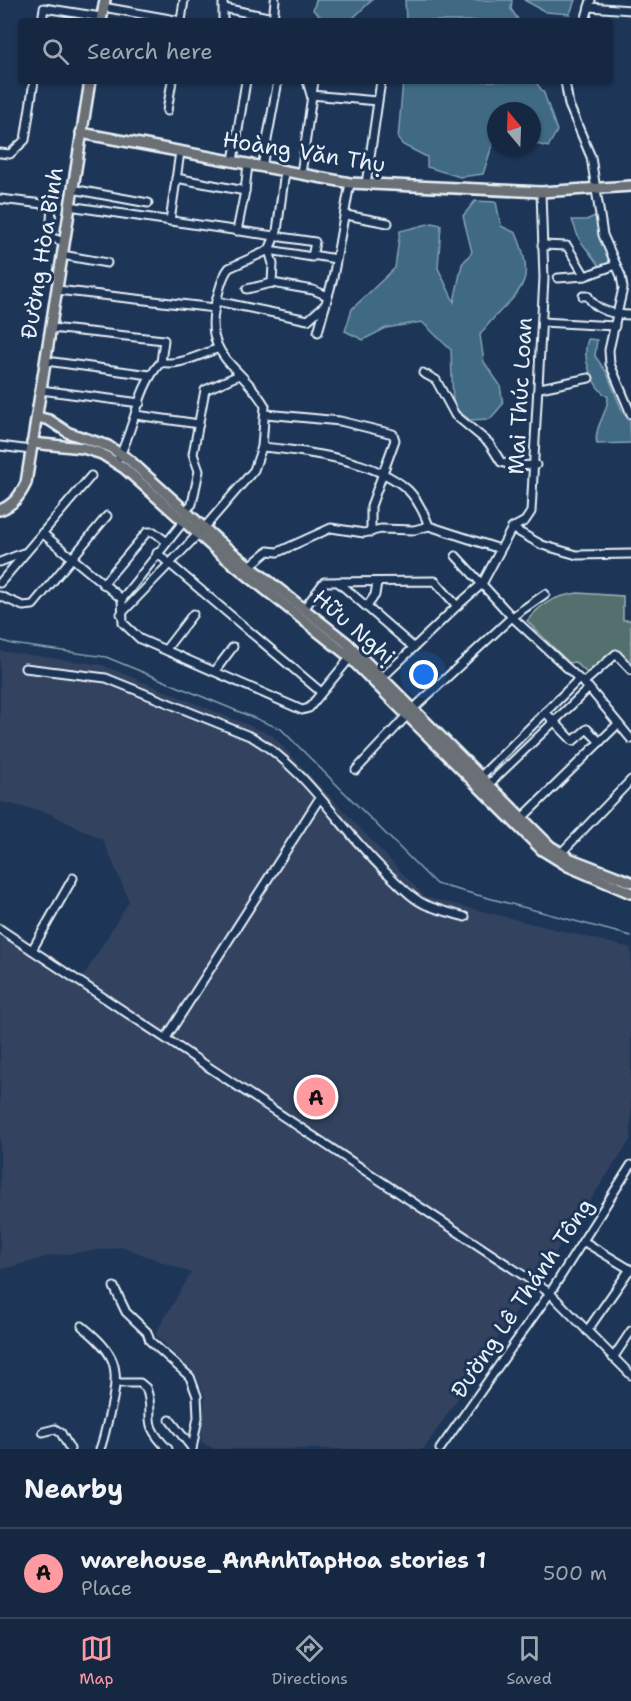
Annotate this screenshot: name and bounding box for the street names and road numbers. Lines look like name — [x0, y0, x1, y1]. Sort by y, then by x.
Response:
street label: Hoàng Văn Thụ — [221, 125, 387, 179]
street label: Đường Hòa Bình — [14, 165, 70, 341]
street label: Mai Thúc Loan — [501, 317, 539, 475]
street label: Hữu Nghị — [307, 583, 401, 671]
street label: Đường Lê Thánh Tông — [444, 1192, 600, 1404]

